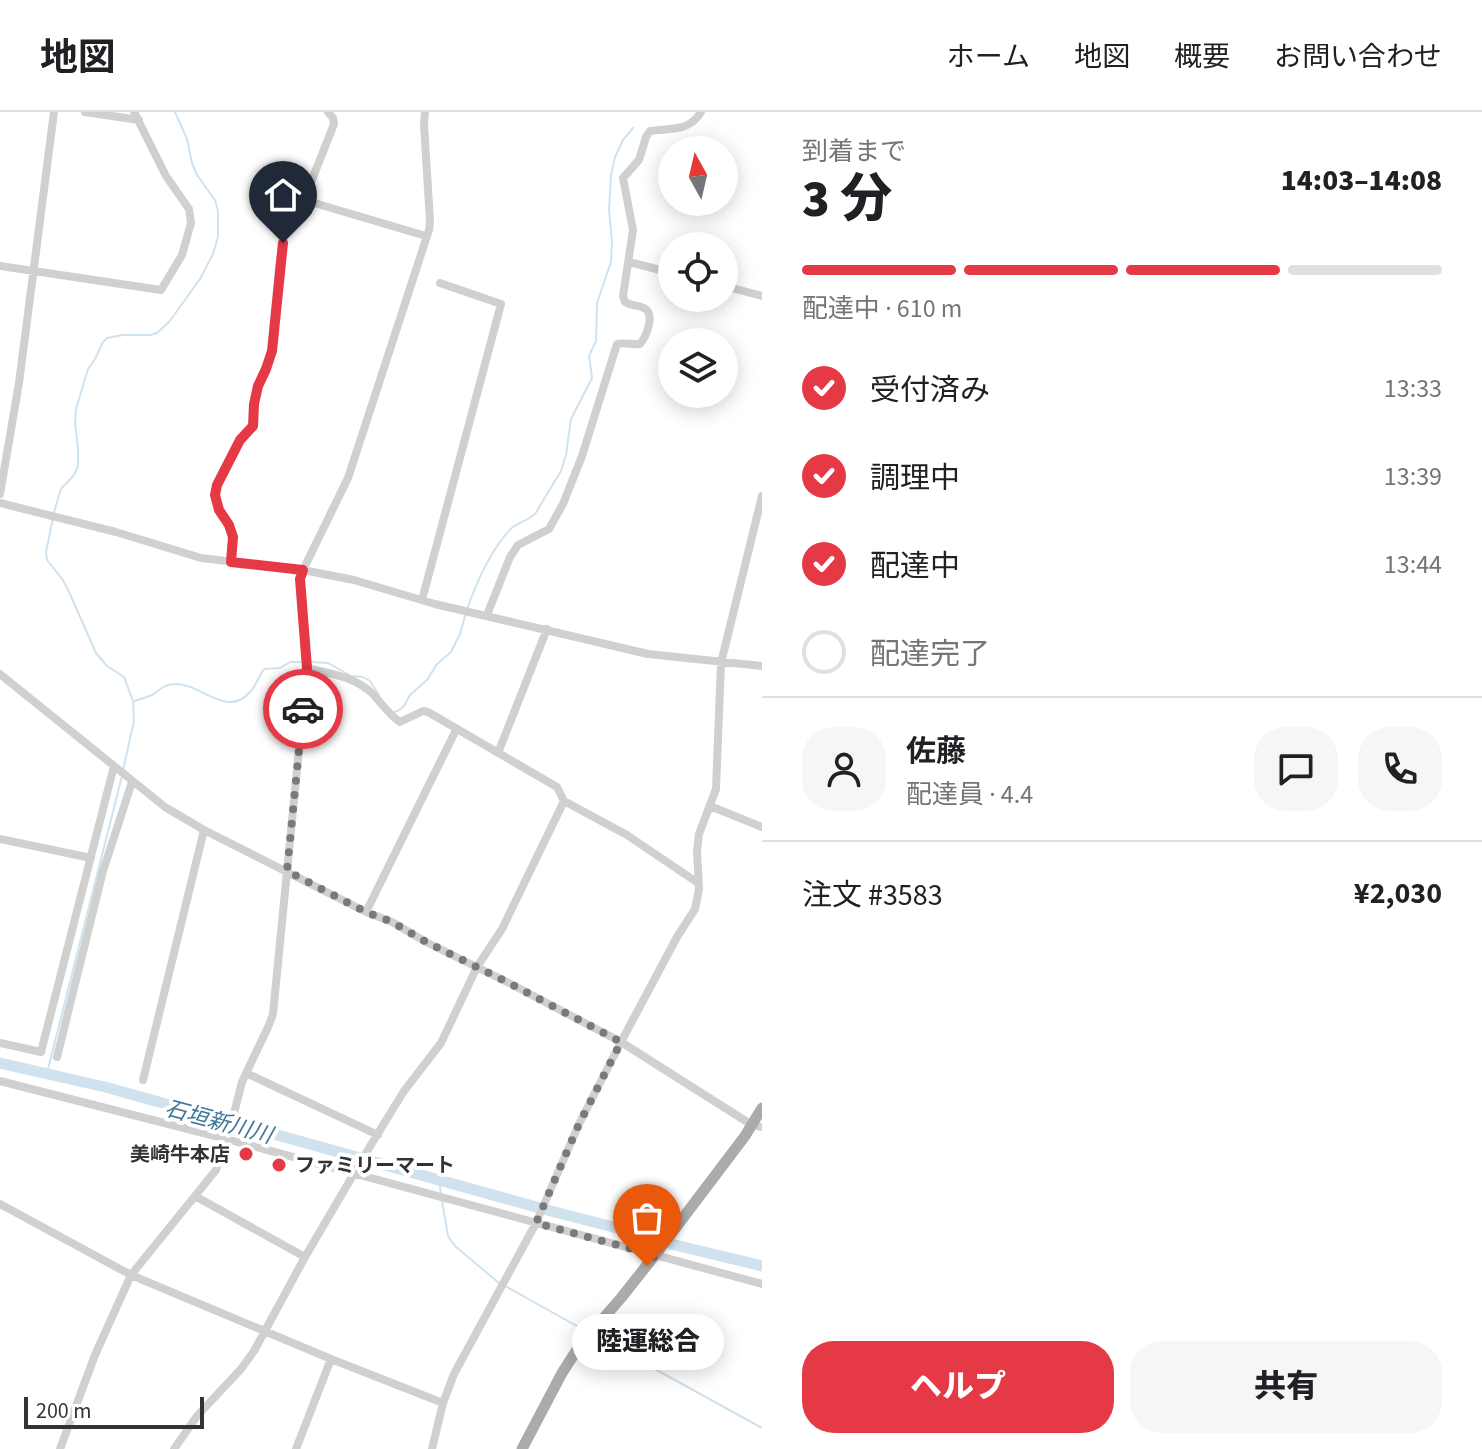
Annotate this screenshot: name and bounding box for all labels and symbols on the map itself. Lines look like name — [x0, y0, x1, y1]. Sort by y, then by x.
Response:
north arrow — [658, 136, 738, 216]
pin — [249, 161, 317, 243]
courier — [263, 669, 343, 749]
water label: 石垣新川川 — [161, 1092, 278, 1152]
place label: 美崎牛本店 — [130, 1141, 230, 1169]
marker: 美崎牛本店 — [237, 1145, 255, 1163]
place label: ファミリーマート — [295, 1152, 455, 1180]
marker: ファミリーマート — [270, 1156, 288, 1174]
pin — [613, 1184, 681, 1266]
callout: 陸運総合 — [571, 1314, 723, 1370]
scale bar — [24, 1393, 204, 1429]

